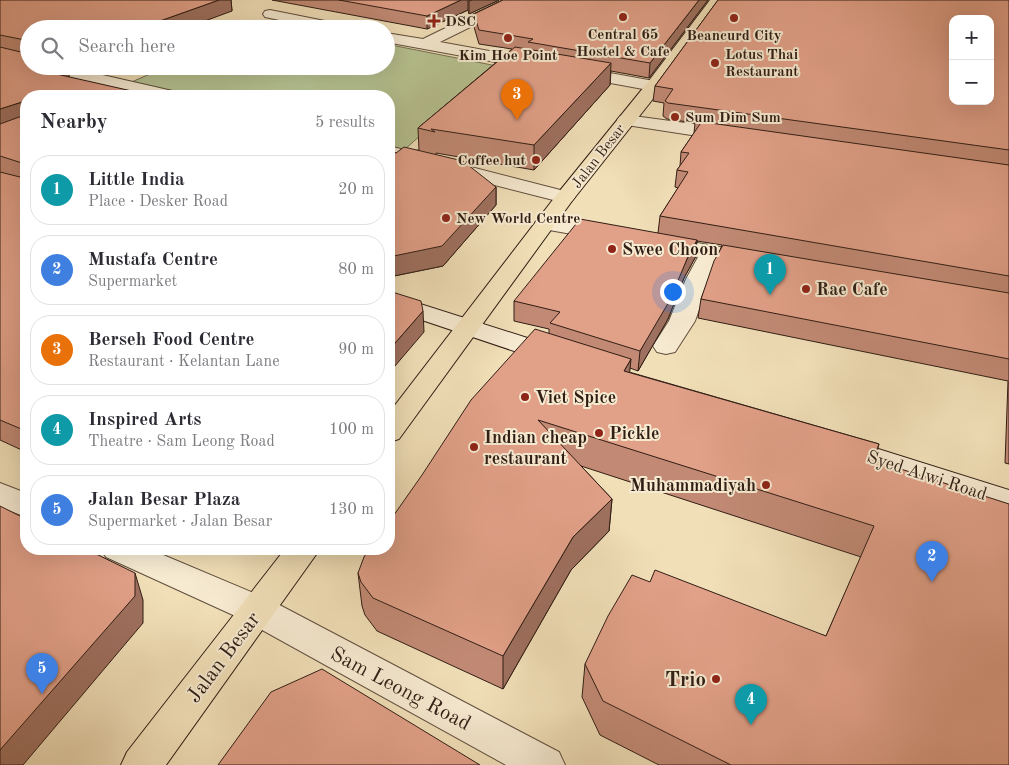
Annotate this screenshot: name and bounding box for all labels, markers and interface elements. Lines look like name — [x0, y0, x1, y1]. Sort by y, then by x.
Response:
marker: Central 65 Hostel & Cafe — [617, 11, 629, 23]
marker: Beancurd City — [728, 12, 740, 24]
marker: DSC — [427, 14, 441, 28]
place label: DSC — [445, 15, 476, 30]
map controls — [949, 15, 994, 105]
button: + — [949, 15, 994, 60]
search box — [20, 20, 395, 75]
place label: Central 65 Hostel & Cafe — [576, 28, 670, 60]
place label: Beancurd City — [686, 29, 782, 44]
marker: Kim Hoe Point — [502, 32, 514, 44]
icon: search — [38, 34, 66, 62]
text: Search here — [78, 38, 175, 57]
place label: Lotus Thai Restaurant — [725, 48, 799, 80]
place label: Kim Hoe Point — [459, 49, 558, 64]
marker: Lotus Thai Restaurant — [709, 57, 721, 69]
button: − — [949, 60, 994, 105]
pin: 3 — [501, 79, 533, 120]
marker: Sum Dim Sum — [669, 111, 681, 123]
place label: Sum Dim Sum — [685, 111, 781, 126]
text: Nearby — [40, 112, 108, 133]
text: 5 results — [315, 115, 375, 131]
street label: Jalan Besar — [570, 122, 629, 192]
place label: Coffee hut — [458, 154, 527, 169]
marker: Coffee hut — [530, 154, 542, 166]
text: Little India — [88, 171, 185, 190]
text: 1 — [52, 182, 62, 198]
text: 20 m — [338, 182, 374, 198]
text: Place · Desker Road — [88, 194, 228, 210]
marker: New World Centre — [440, 212, 452, 224]
place label: New World Centre — [456, 212, 580, 227]
place label: Swee Choon — [622, 241, 718, 259]
marker: Swee Choon — [606, 243, 618, 255]
text: Mustafa Centre — [88, 251, 218, 270]
pin: 1 — [754, 254, 786, 295]
text: 2 — [52, 262, 62, 278]
text: 80 m — [338, 262, 374, 278]
text: Supermarket — [88, 274, 177, 290]
your location — [660, 279, 686, 305]
place label: Rae Cafe — [816, 281, 888, 299]
marker: Rae Cafe — [800, 283, 812, 295]
text: Berseh Food Centre — [88, 331, 255, 350]
text: 3 — [52, 342, 62, 358]
text: 90 m — [338, 342, 374, 358]
text: Restaurant · Kelantan Lane — [88, 354, 280, 370]
place label: Viet Spice — [535, 389, 616, 407]
marker: Viet Spice — [519, 391, 531, 403]
text: Inspired Arts — [88, 411, 201, 430]
text: 4 — [52, 422, 62, 438]
text: 100 m — [329, 422, 374, 438]
place label: Pickle — [609, 425, 660, 443]
marker: Pickle — [593, 427, 605, 439]
place label: Indian cheap restaurant — [484, 429, 587, 468]
text: Theatre · Sam Leong Road — [88, 434, 275, 450]
marker: Indian cheap restaurant — [468, 441, 480, 453]
street label: Syed Alwi Road — [864, 448, 989, 504]
place label: Muhammadiyah — [630, 477, 756, 495]
marker: Muhammadiyah — [760, 479, 772, 491]
text: Jalan Besar Plaza — [88, 491, 240, 510]
text: 5 — [52, 502, 62, 518]
text: 130 m — [329, 502, 374, 518]
text: Supermarket · Jalan Besar — [88, 514, 272, 530]
pin: 2 — [916, 541, 948, 582]
street label: Jalan Besar — [184, 608, 265, 707]
street label: Sam Leong Road — [327, 644, 474, 735]
pin: 5 — [26, 653, 58, 694]
place label: Trio — [665, 670, 706, 691]
marker: Trio — [710, 673, 722, 685]
pin: 4 — [735, 684, 767, 725]

